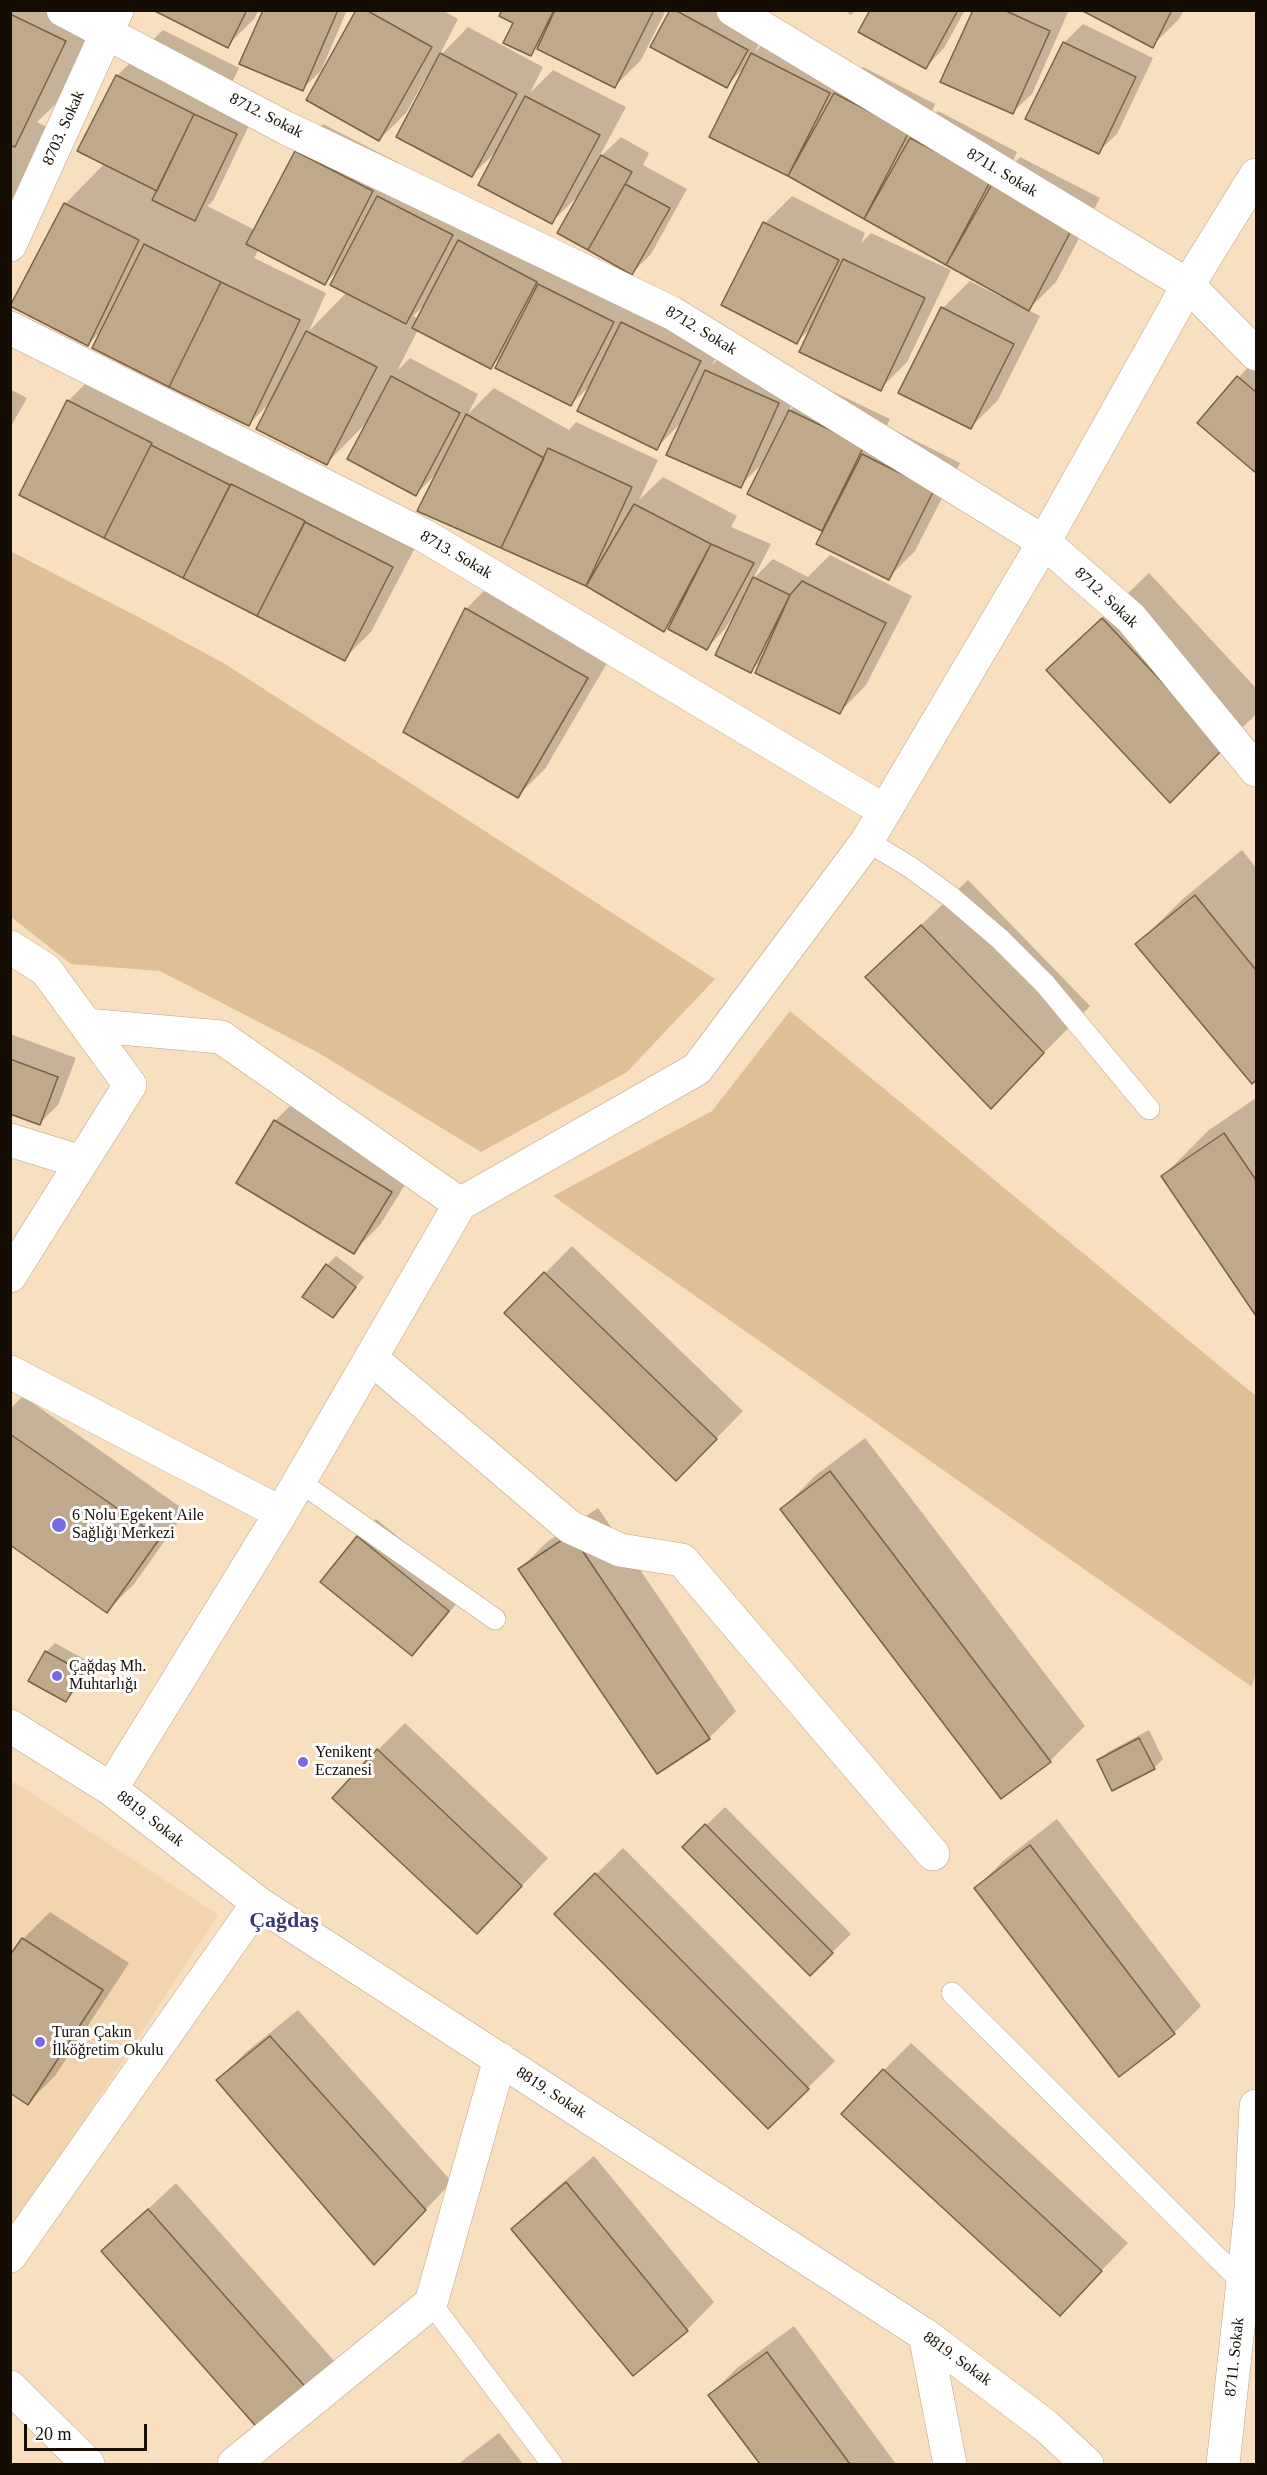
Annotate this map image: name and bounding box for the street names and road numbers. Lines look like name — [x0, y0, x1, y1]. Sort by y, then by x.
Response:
street label: 8703. Sokak — [39, 88, 89, 168]
street label: 8712. Sokak — [226, 89, 306, 143]
street label: 8711. Sokak — [963, 144, 1041, 202]
street label: 8712. Sokak — [662, 302, 740, 360]
street label: 8713. Sokak — [417, 527, 495, 583]
street label: 8712. Sokak — [1070, 564, 1142, 632]
street label: 8819. Sokak — [113, 1787, 187, 1851]
street label: 8819. Sokak — [512, 2063, 590, 2123]
street label: 8711. Sokak — [1221, 2317, 1249, 2397]
street label: 8819. Sokak — [919, 2328, 995, 2390]

